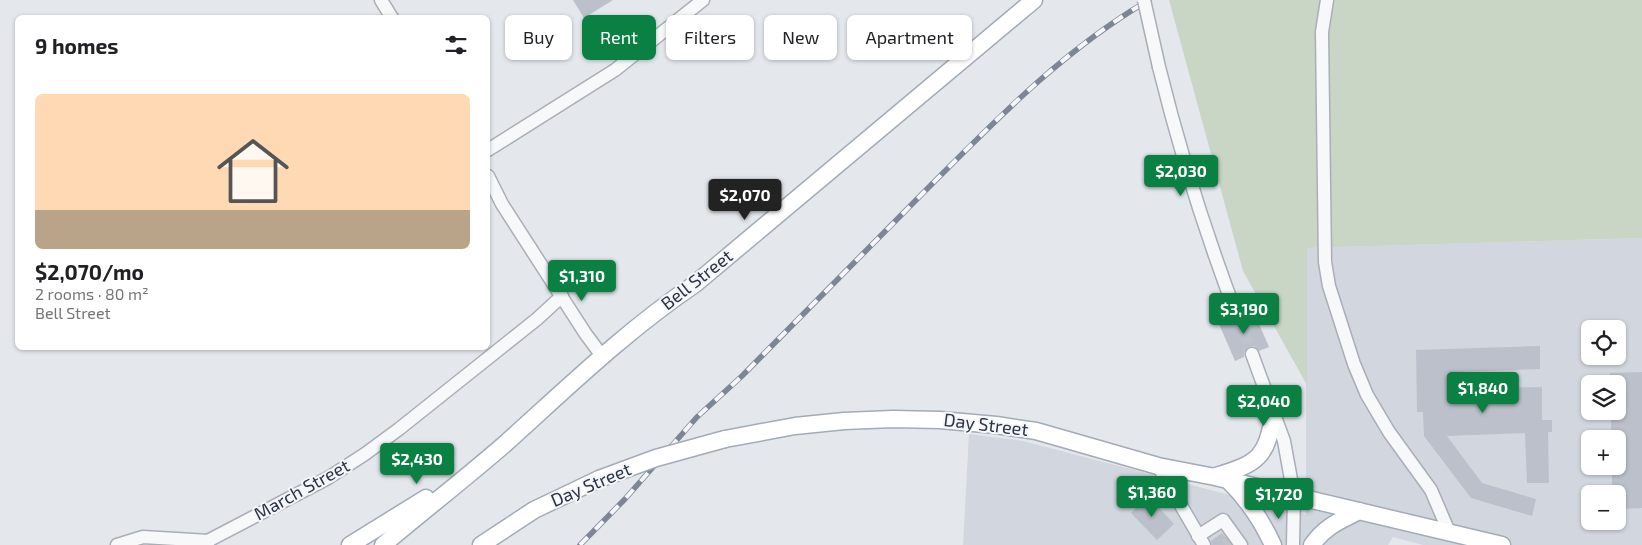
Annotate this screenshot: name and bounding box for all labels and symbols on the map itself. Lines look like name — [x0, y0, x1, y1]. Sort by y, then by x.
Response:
pin: $2,030 — [1140, 154, 1222, 197]
pin: $2,070 — [704, 178, 786, 221]
street label: Bell Street — [656, 244, 737, 314]
pin: $1,310 — [541, 260, 623, 302]
pin: $3,190 — [1203, 292, 1285, 335]
pin: $1,840 — [1442, 372, 1524, 414]
pin: $2,040 — [1223, 384, 1305, 427]
street label: Day Street — [943, 408, 1030, 440]
pin: $2,430 — [376, 442, 458, 485]
street label: March Street — [250, 454, 353, 524]
street label: Day Street — [547, 457, 634, 511]
pin: $1,360 — [1111, 476, 1193, 518]
pin: $1,720 — [1238, 478, 1320, 520]

